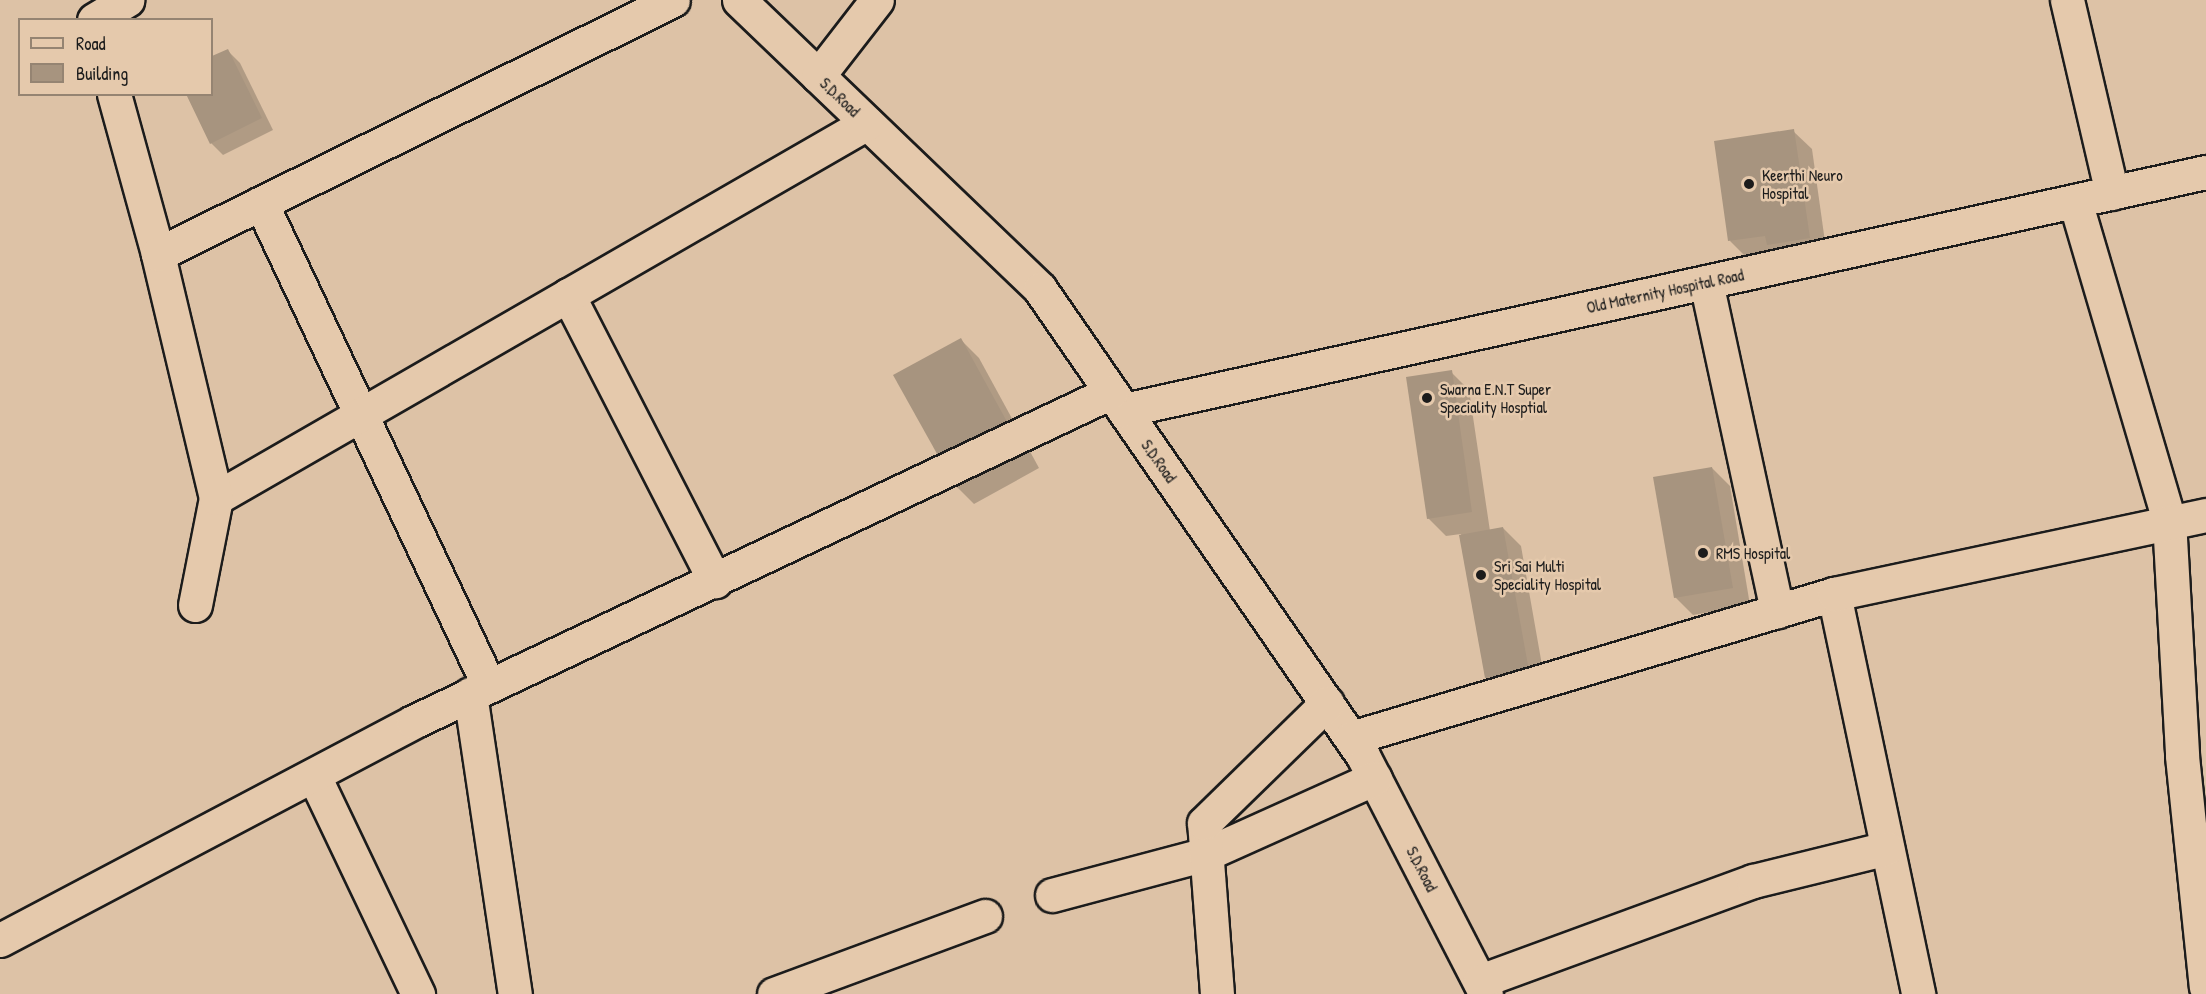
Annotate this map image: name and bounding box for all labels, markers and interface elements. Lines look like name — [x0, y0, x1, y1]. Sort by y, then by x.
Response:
legend — [18, 18, 213, 96]
text: Road — [76, 31, 106, 56]
text: Building — [76, 61, 128, 86]
street label: S.D.Road — [816, 73, 864, 121]
place label: Keerthi Neuro Hospital — [1762, 165, 1843, 203]
marker: Keerthi Neuro Hospital — [1740, 175, 1758, 193]
street label: Old Maternity Hospital Road — [1585, 265, 1745, 317]
place label: Swarna E.N.T Super Speciality Hosptial — [1440, 379, 1551, 417]
marker: Swarna E.N.T Super Speciality Hosptial — [1418, 389, 1436, 407]
street label: S.D.Road — [1137, 436, 1181, 486]
place label: RMS Hospital — [1716, 543, 1790, 563]
marker: RMS Hospital — [1694, 544, 1712, 562]
place label: Sri Sai Multi Speciality Hospital — [1494, 556, 1601, 594]
marker: Sri Sai Multi Speciality Hospital — [1472, 566, 1490, 584]
street label: S.D.Road — [1403, 843, 1441, 895]

